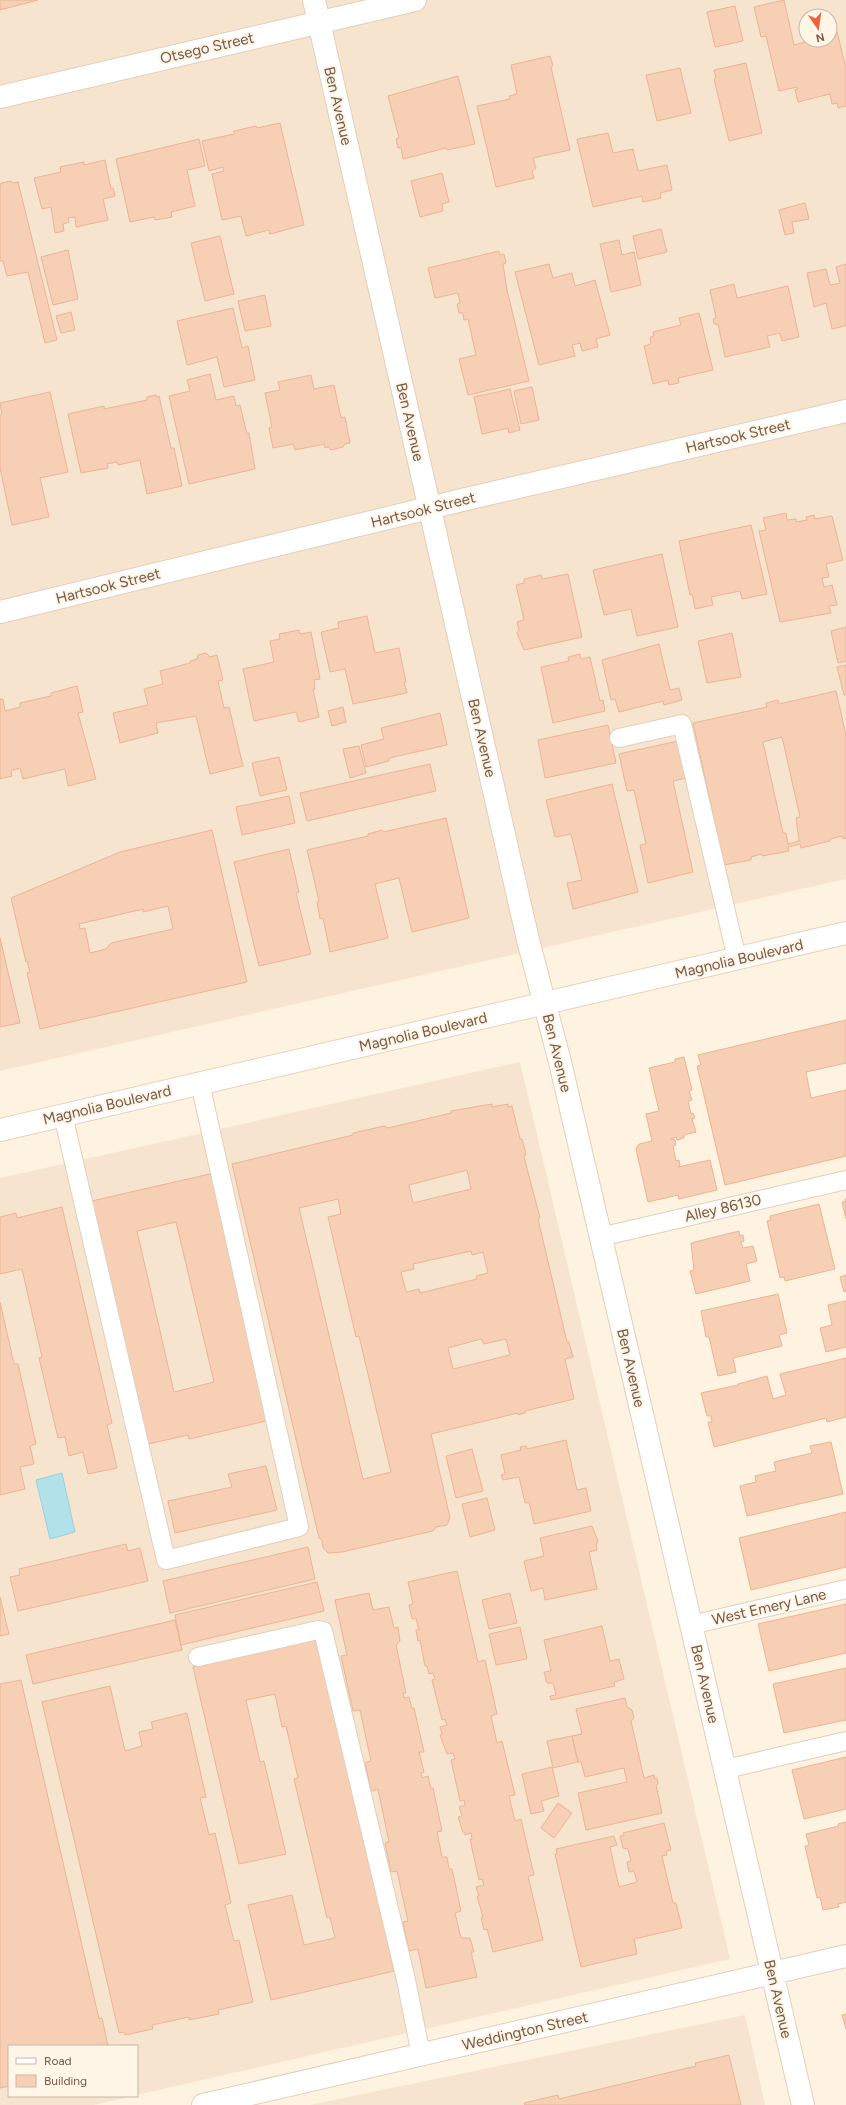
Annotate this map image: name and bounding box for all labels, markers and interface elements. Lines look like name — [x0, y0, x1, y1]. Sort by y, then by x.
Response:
north arrow — [798, 8, 838, 48]
street label: Otsego Street — [158, 28, 256, 68]
text: N — [815, 30, 826, 45]
street label: Ben Avenue — [320, 65, 356, 147]
street label: Ben Avenue — [392, 381, 428, 463]
street label: Hartsook Street — [684, 415, 792, 457]
street label: Hartsook Street — [369, 488, 477, 532]
street label: Hartsook Street — [54, 564, 162, 608]
street label: Ben Avenue — [464, 697, 500, 779]
street label: Magnolia Boulevard — [673, 935, 805, 983]
street label: Magnolia Boulevard — [357, 1008, 489, 1056]
street label: Ben Avenue — [539, 1012, 575, 1094]
street label: Magnolia Boulevard — [41, 1081, 173, 1129]
street label: Alley 86130 — [683, 1190, 763, 1226]
street label: Ben Avenue — [613, 1327, 649, 1409]
street label: West Emery Lane — [710, 1585, 828, 1629]
street label: Ben Avenue — [687, 1643, 723, 1725]
street label: Ben Avenue — [760, 1958, 796, 2040]
street label: Weddington Street — [460, 2008, 590, 2054]
legend — [8, 2045, 138, 2097]
text: Road — [44, 2054, 72, 2068]
text: Building — [44, 2074, 87, 2088]

